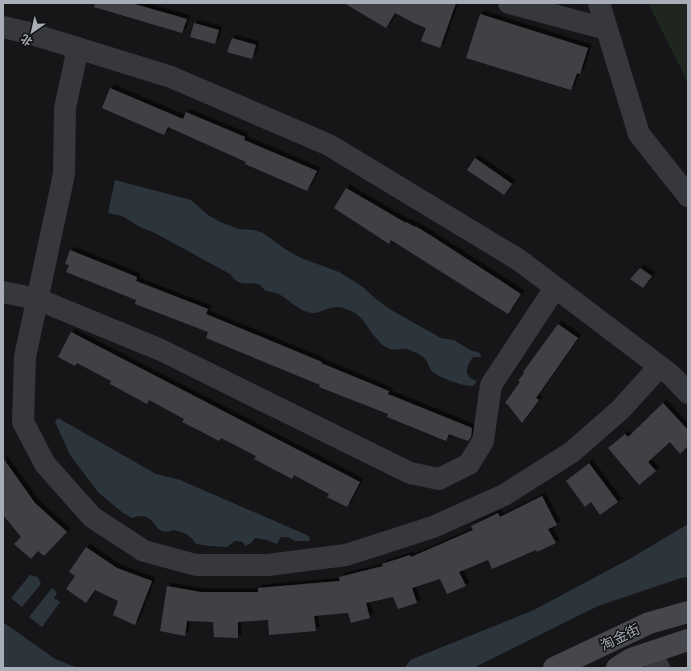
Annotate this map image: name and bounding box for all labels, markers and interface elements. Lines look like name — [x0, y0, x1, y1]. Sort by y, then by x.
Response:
north arrow — [12, 12, 52, 52]
text: 北 — [18, 31, 35, 49]
street label: 淘金街 — [597, 620, 643, 654]

